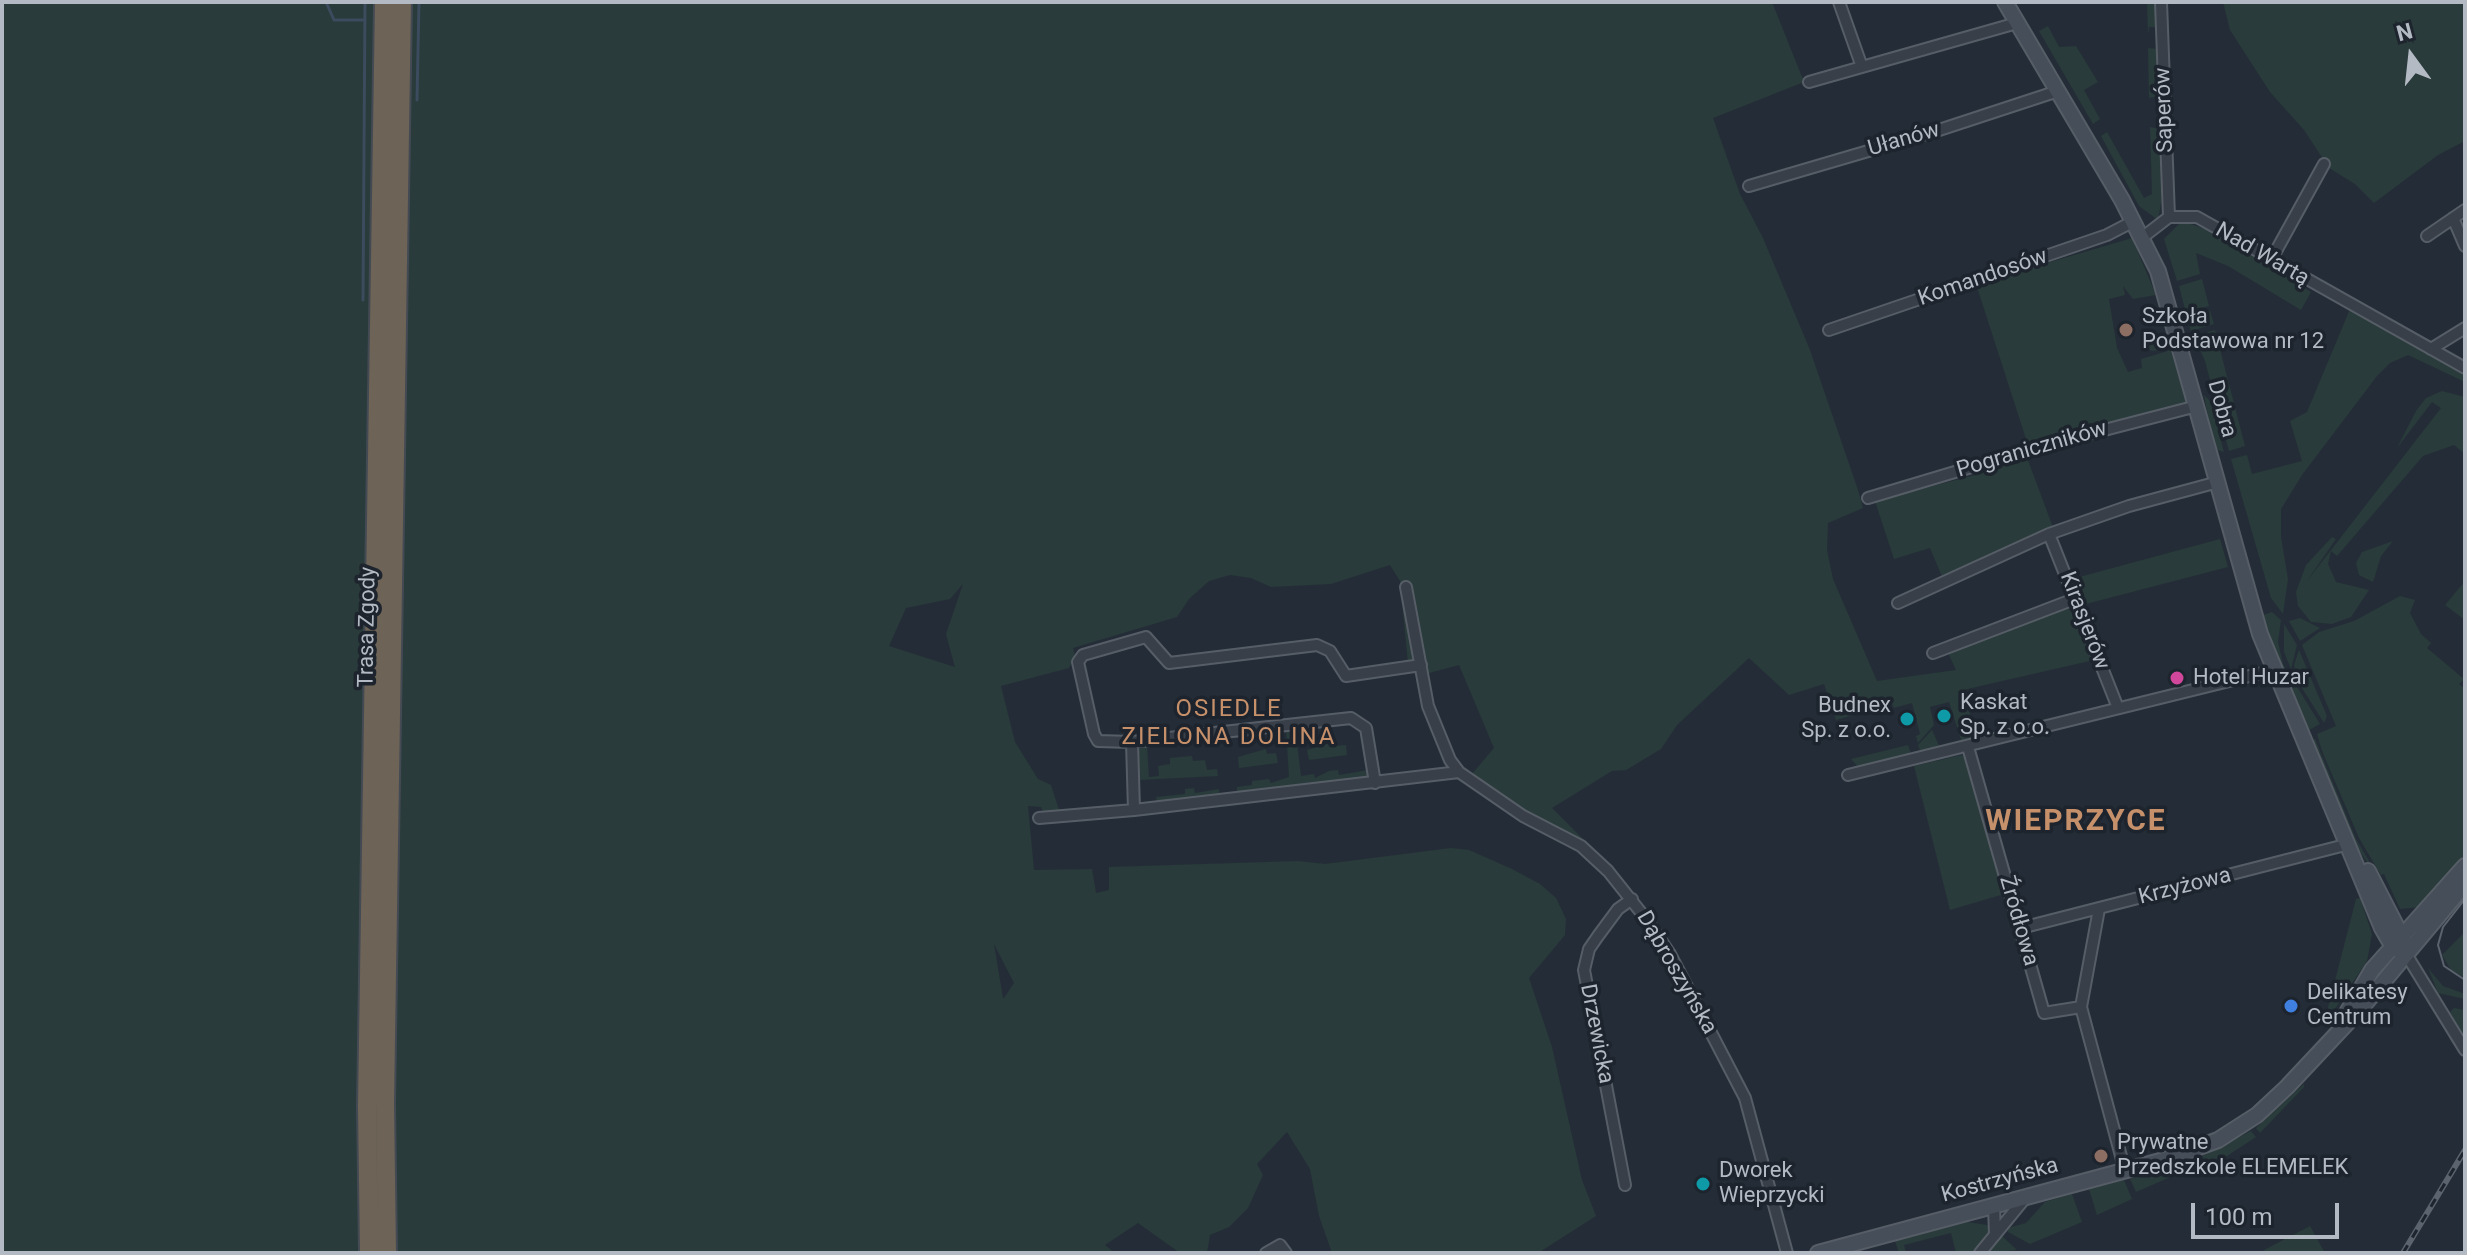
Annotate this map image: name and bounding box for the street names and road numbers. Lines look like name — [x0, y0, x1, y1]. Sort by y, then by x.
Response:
street label: Saperów — [2150, 67, 2180, 153]
street label: Ułanów — [1865, 117, 1943, 163]
street label: Nad Wartą — [2210, 218, 2314, 292]
street label: Komandosów — [1915, 244, 2051, 312]
street label: Dobra — [2201, 377, 2241, 441]
street label: Pograniczników — [1954, 416, 2110, 484]
street label: Trasa Zgody — [354, 566, 382, 688]
street label: Kirasjerów — [2053, 568, 2115, 674]
street label: Krzyżowa — [2136, 863, 2234, 911]
street label: Źródłowa — [1993, 873, 2043, 969]
street label: Dąbroszyńska — [1630, 907, 1722, 1039]
street label: Drzewicka — [1573, 982, 1619, 1086]
street label: Kostrzyńska — [1939, 1153, 2061, 1209]

